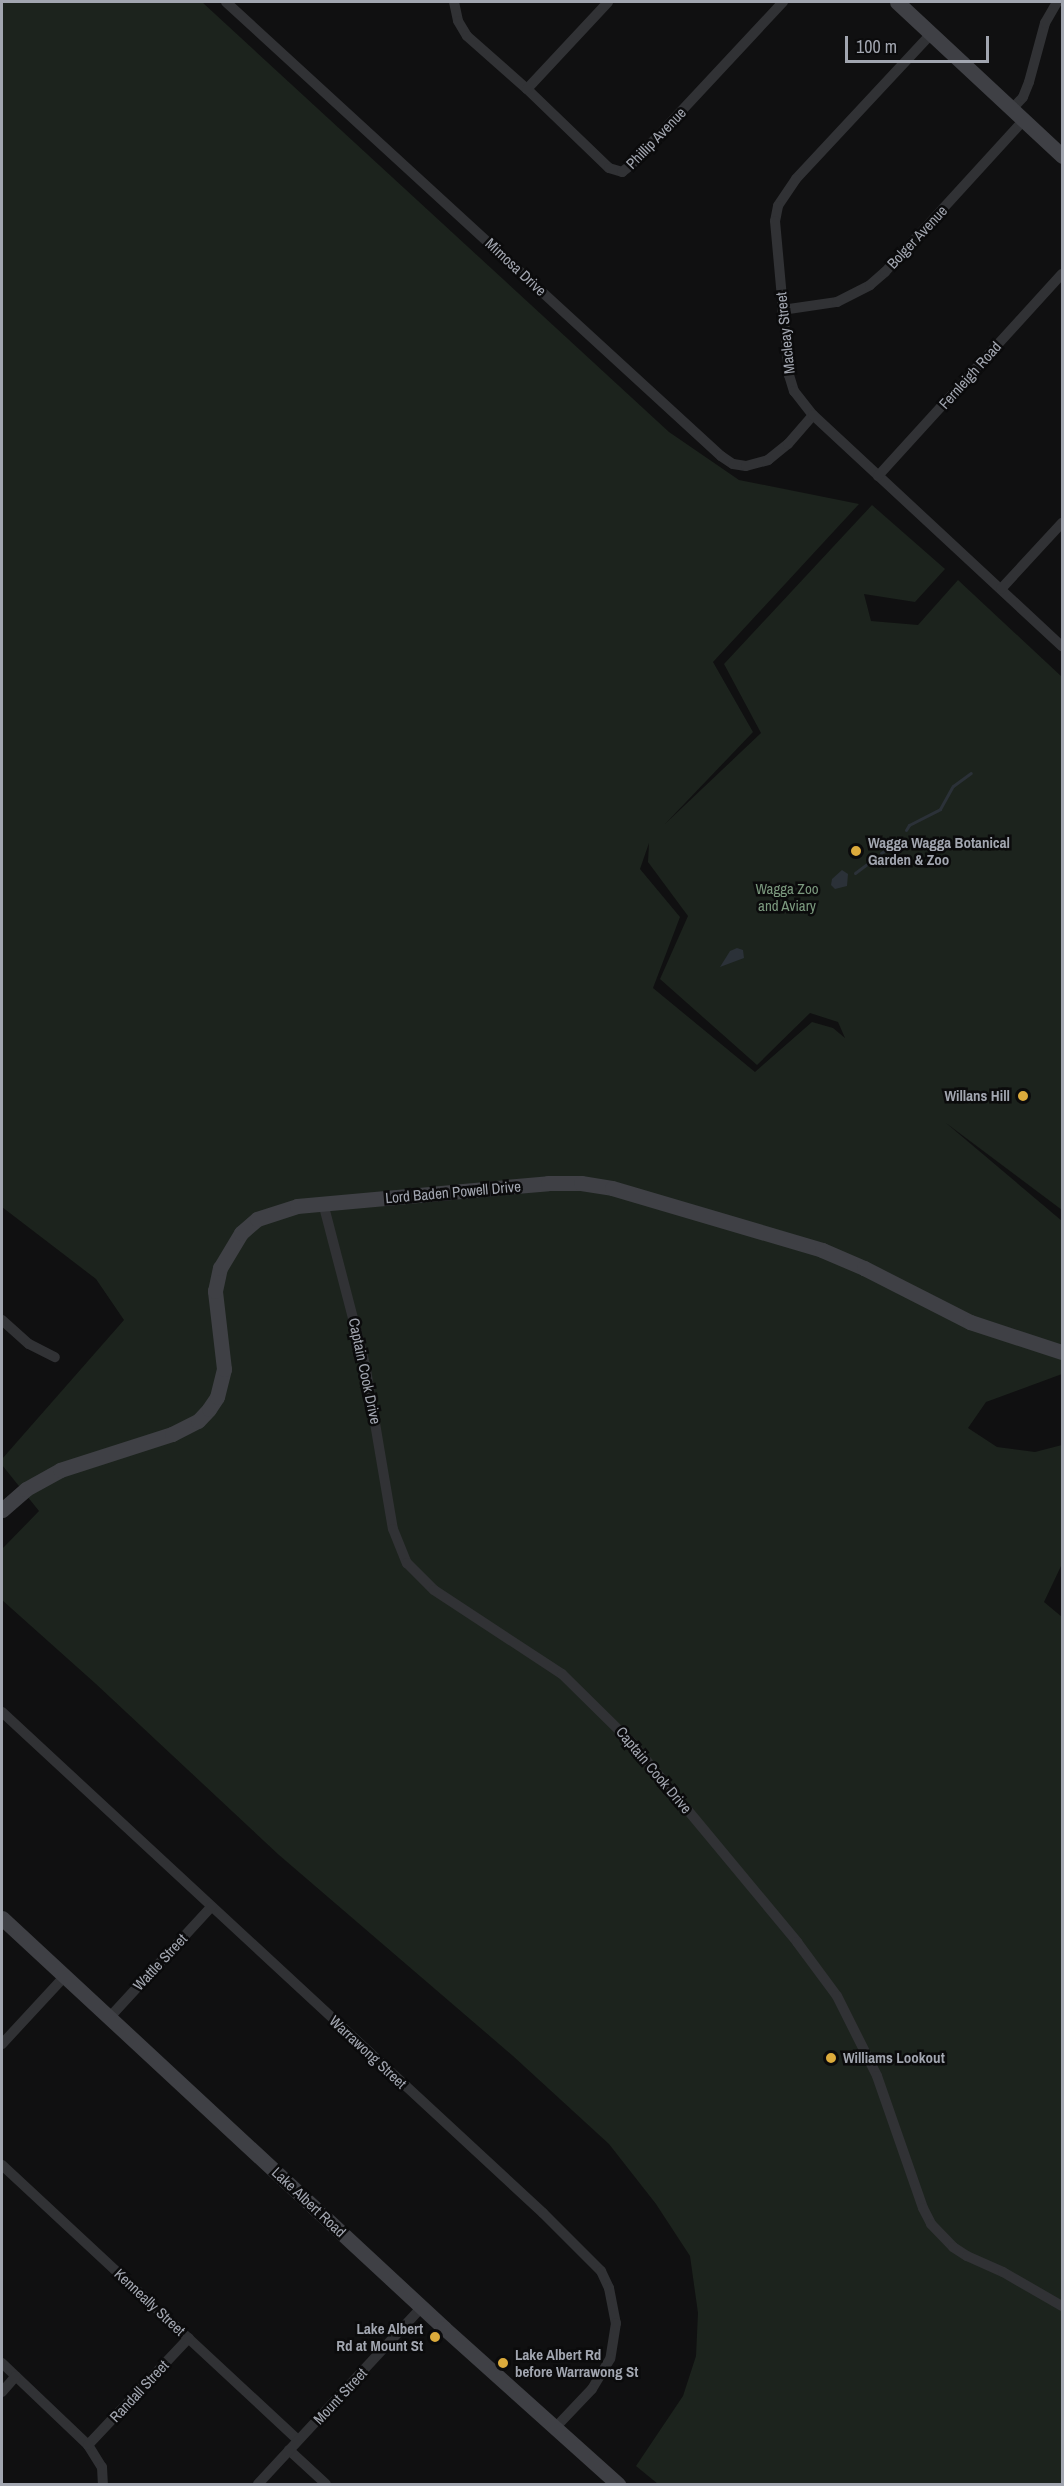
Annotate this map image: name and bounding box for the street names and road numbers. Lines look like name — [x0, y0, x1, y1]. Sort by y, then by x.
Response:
street label: Phillip Avenue — [622, 103, 690, 173]
street label: Bolger Avenue — [883, 201, 951, 273]
street label: Mimosa Drive — [482, 234, 550, 300]
street label: Macleay Street — [772, 291, 798, 375]
street label: Fernleigh Road — [935, 338, 1005, 412]
street label: Lord Baden Powell Drive — [384, 1177, 522, 1207]
street label: Captain Cook Drive — [345, 1316, 385, 1426]
street label: Captain Cook Drive — [612, 1723, 696, 1817]
street label: Wattle Street — [129, 1930, 191, 1994]
street label: Warrawong Street — [326, 2012, 410, 2092]
street label: Lake Albert Road — [268, 2163, 350, 2241]
street label: Kenneally Street — [111, 2265, 189, 2339]
street label: Randall Street — [106, 2356, 172, 2426]
street label: Mount Street — [309, 2364, 371, 2428]

